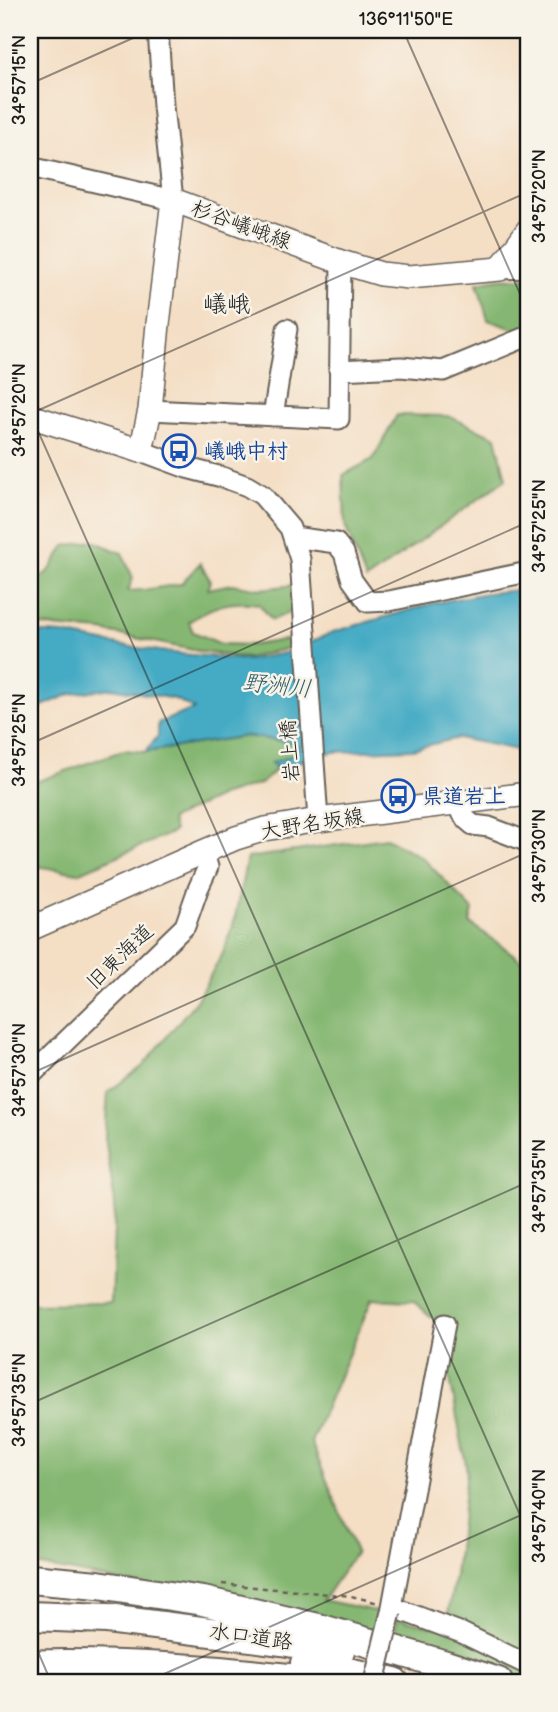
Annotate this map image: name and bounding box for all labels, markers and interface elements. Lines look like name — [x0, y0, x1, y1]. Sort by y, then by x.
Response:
text: 136°11'50"E — [359, 9, 453, 30]
text: 34°57'15"N — [9, 35, 30, 125]
text: 34°57'20"N — [529, 149, 550, 243]
street label: 杉谷嶬峨線 — [187, 195, 295, 255]
district label: 嶬峨 — [203, 290, 251, 319]
text: 34°57'20"N — [9, 363, 30, 457]
bus stop icon: 嶬峨中村 — [160, 432, 198, 470]
place label: 嶬峨中村 — [204, 439, 288, 464]
text: 34°57'25"N — [529, 479, 550, 573]
water label: 野洲川 — [241, 668, 313, 704]
text: 34°57'25"N — [9, 693, 30, 787]
street label: 岩上橋 — [275, 719, 305, 783]
bus stop icon: 県道岩上 — [379, 777, 417, 815]
place label: 県道岩上 — [422, 784, 506, 809]
street label: 大野名坂線 — [258, 803, 366, 845]
text: 34°57'30"N — [529, 809, 550, 903]
street label: 旧東海道 — [81, 919, 159, 995]
text: 34°57'30"N — [9, 1023, 30, 1117]
text: 34°57'35"N — [529, 1139, 550, 1233]
text: 34°57'35"N — [9, 1353, 30, 1447]
text: 34°57'40"N — [529, 1469, 550, 1563]
street label: 水口道路 — [208, 1619, 294, 1655]

